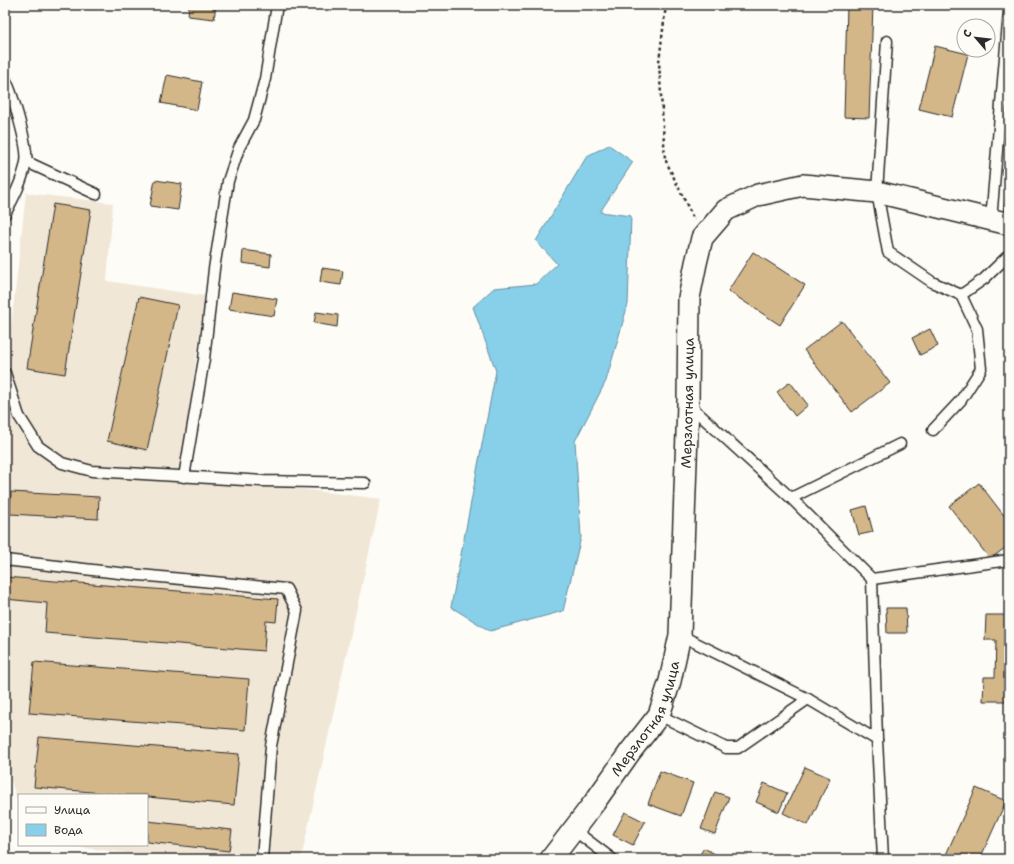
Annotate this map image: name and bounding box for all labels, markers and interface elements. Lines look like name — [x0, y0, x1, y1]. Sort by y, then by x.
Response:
north arrow — [956, 18, 996, 58]
text: С — [959, 27, 976, 40]
street label: Мерзлотная улица — [677, 337, 698, 469]
street label: Мерзлотная улица — [607, 659, 683, 780]
legend — [18, 794, 148, 846]
text: Улица — [54, 802, 91, 818]
text: Вода — [54, 822, 83, 838]

